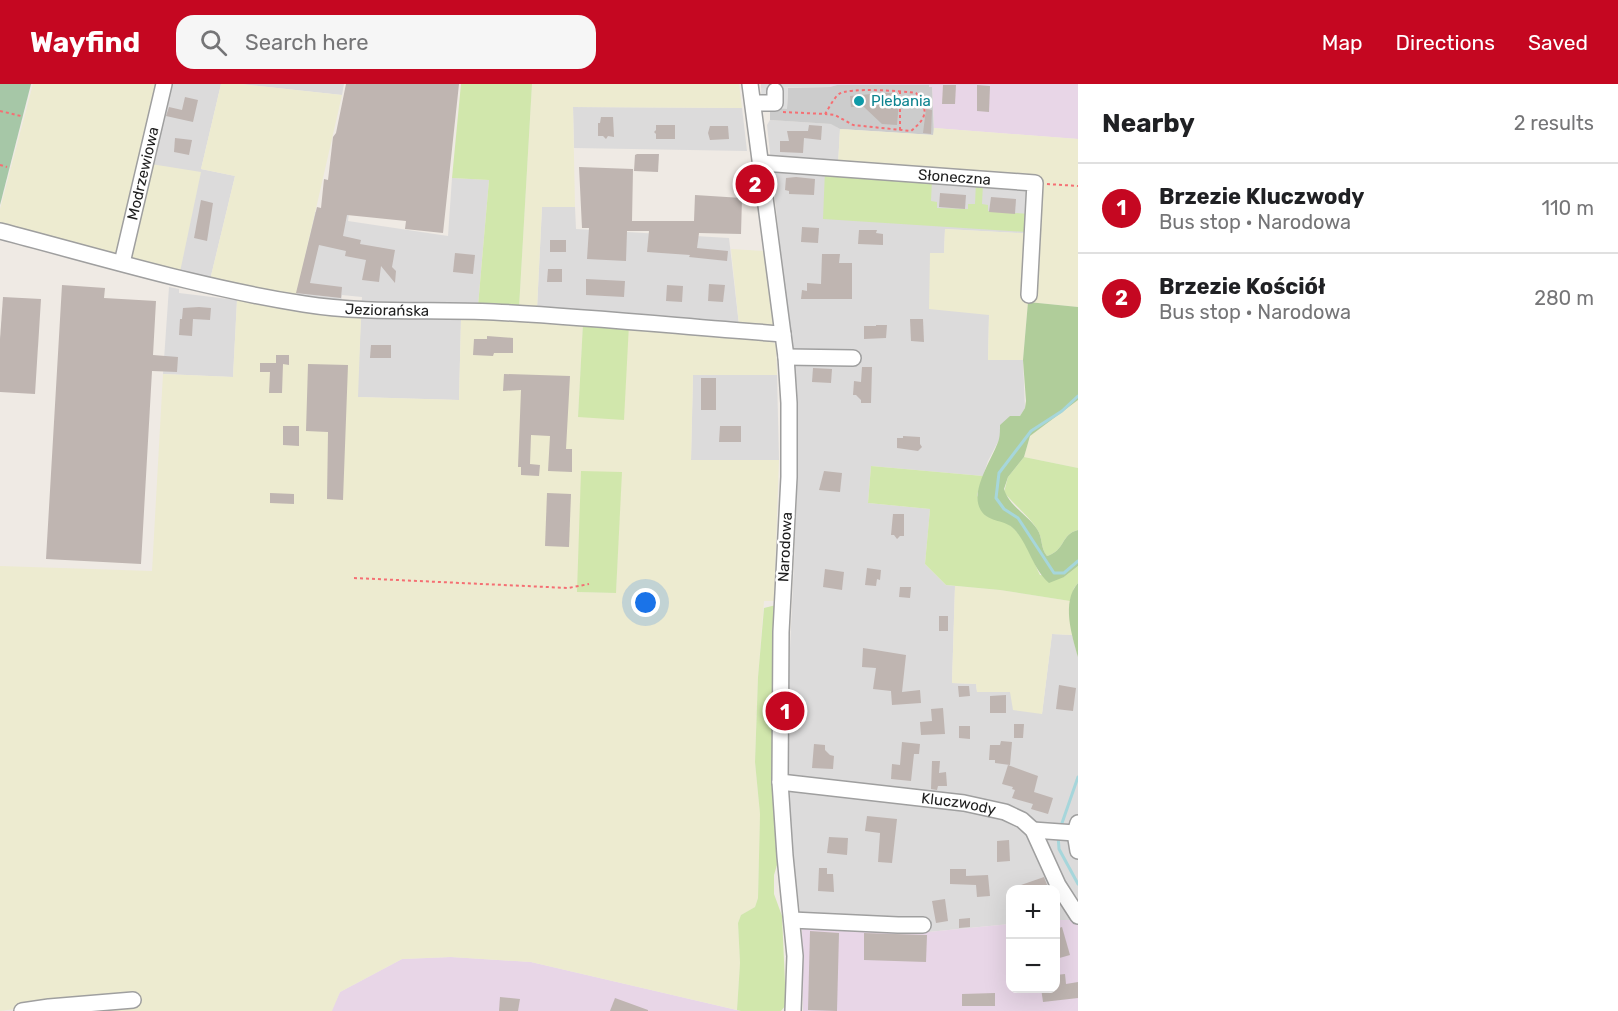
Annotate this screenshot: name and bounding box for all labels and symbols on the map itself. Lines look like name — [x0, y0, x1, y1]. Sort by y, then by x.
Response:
place label: Plebania — [871, 92, 931, 110]
marker: Plebania — [852, 94, 866, 108]
street label: Modrzewiowa — [123, 125, 163, 222]
pin: 2 — [736, 162, 774, 206]
street label: Słoneczna — [917, 165, 991, 189]
street label: Jeziorańska — [344, 300, 429, 320]
street label: Narodowa — [774, 511, 796, 583]
your location — [631, 588, 660, 617]
pin: 1 — [766, 688, 804, 734]
street label: Kluczwody — [920, 789, 998, 819]

